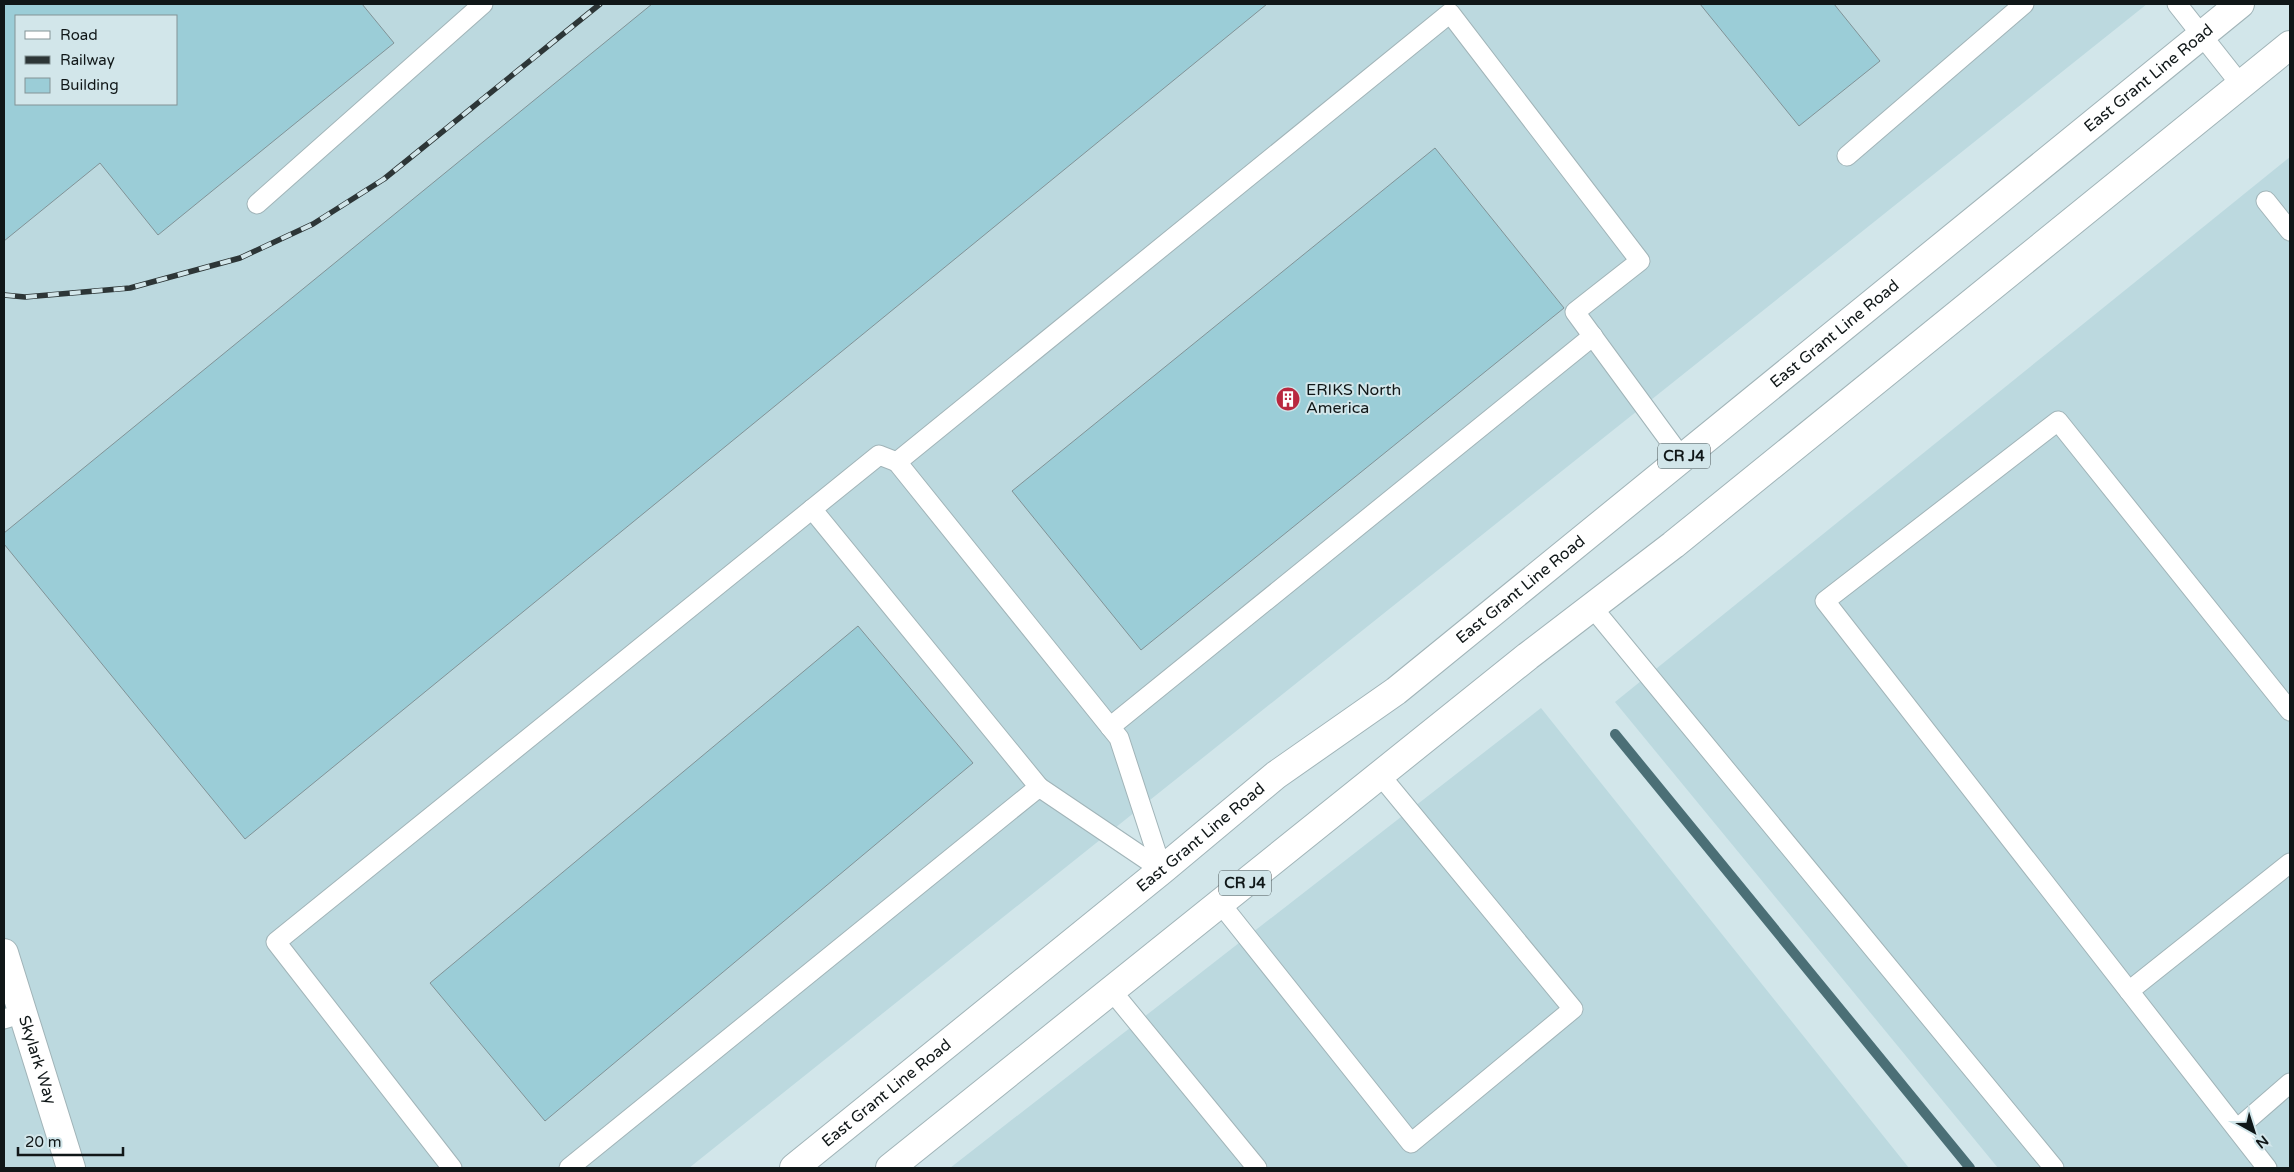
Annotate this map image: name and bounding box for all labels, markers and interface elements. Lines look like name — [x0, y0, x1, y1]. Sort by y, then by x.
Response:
legend — [15, 15, 178, 105]
street label: East Grant Line Road — [2080, 20, 2217, 137]
text: Road — [60, 26, 98, 44]
text: Railway — [60, 51, 115, 69]
text: Building — [60, 76, 119, 94]
street label: East Grant Line Road — [1766, 276, 1903, 392]
place label: ERIKS North America — [1306, 380, 1401, 418]
building icon: ERIKS North America — [1275, 386, 1301, 412]
road number: CR J4 — [1658, 444, 1710, 468]
street label: East Grant Line Road — [1452, 531, 1589, 648]
street label: East Grant Line Road — [1133, 779, 1269, 897]
road number: CR J4 — [1219, 870, 1271, 896]
street label: Skylark Way — [14, 1013, 61, 1107]
street label: East Grant Line Road — [818, 1035, 955, 1151]
north arrow — [2229, 1107, 2279, 1157]
scale bar — [18, 1124, 122, 1156]
text: N — [2252, 1132, 2272, 1152]
text: 20 m — [25, 1133, 62, 1151]

